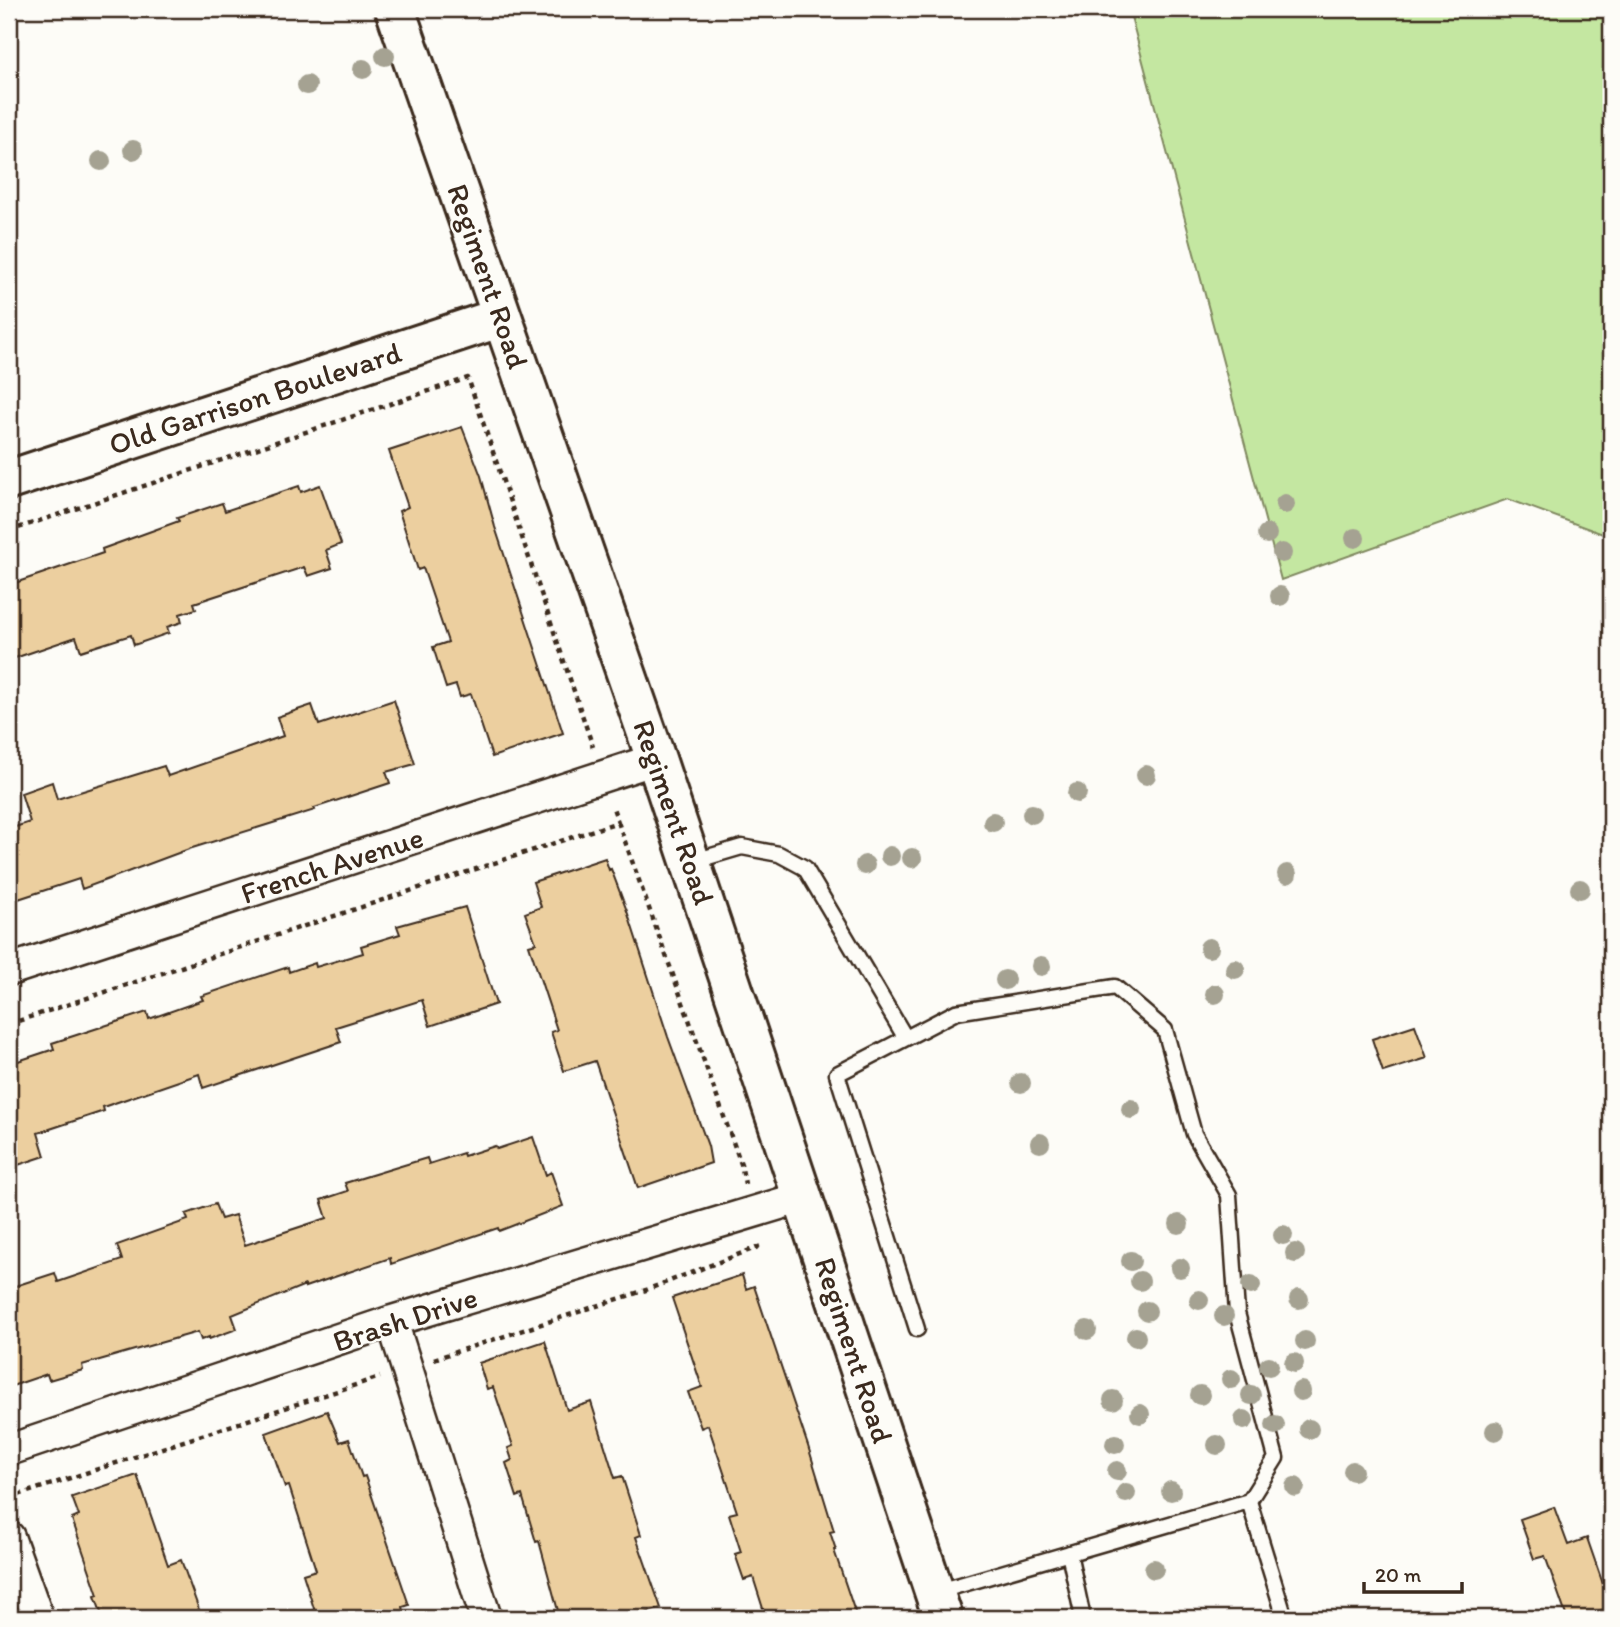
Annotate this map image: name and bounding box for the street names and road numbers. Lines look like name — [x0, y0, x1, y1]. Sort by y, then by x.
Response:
street label: Regiment Road — [439, 179, 537, 373]
street label: Old Garrison Boulevard — [104, 333, 406, 463]
street label: Regiment Road — [625, 715, 723, 909]
street label: French Avenue — [236, 818, 428, 912]
street label: Regiment Road — [807, 1252, 901, 1448]
street label: Brash Drive — [328, 1278, 482, 1360]

